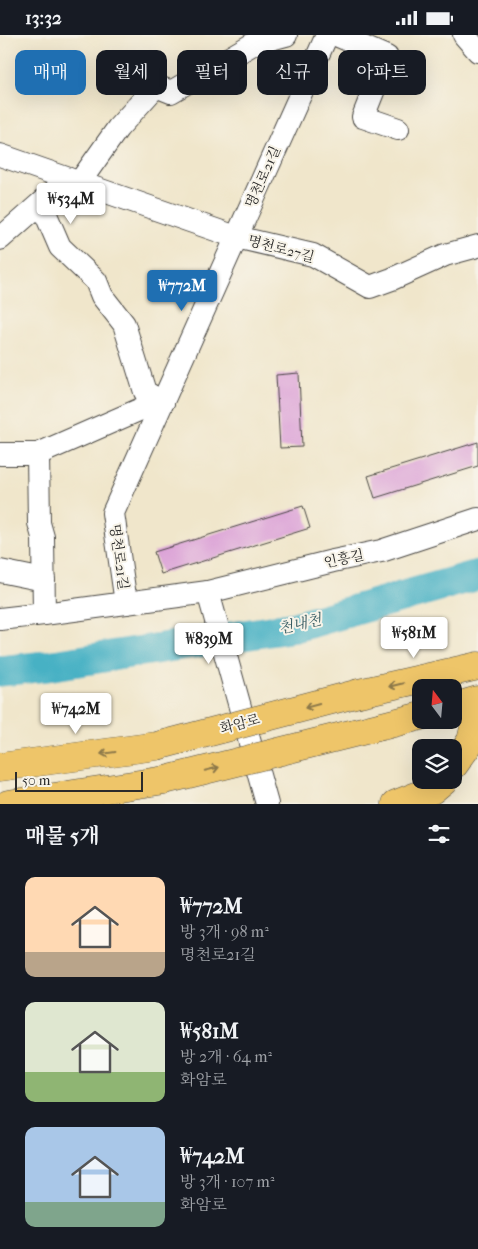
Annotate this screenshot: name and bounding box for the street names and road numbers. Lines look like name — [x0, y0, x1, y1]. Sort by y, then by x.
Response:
street label: 명천로21길 — [242, 143, 284, 211]
street label: 명천로27길 — [246, 232, 316, 266]
street label: 명천로21길 — [106, 523, 132, 591]
street label: 인흥길 — [322, 546, 366, 572]
street label: 화암로 — [218, 710, 262, 737]

